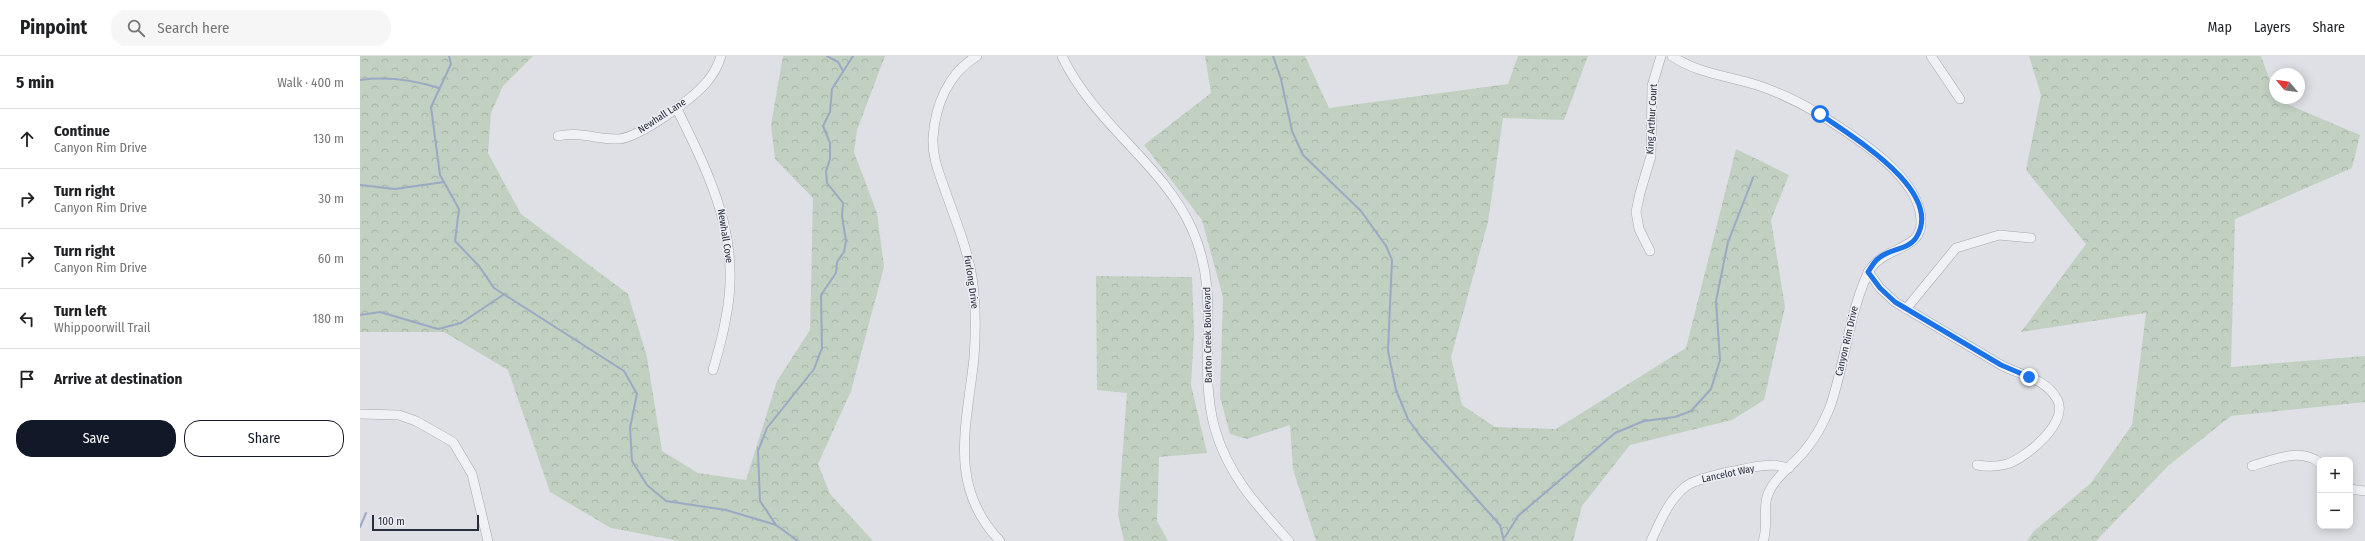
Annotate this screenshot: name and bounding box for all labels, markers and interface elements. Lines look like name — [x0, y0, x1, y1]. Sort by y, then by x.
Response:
search box — [111, 10, 391, 46]
text: Pinpoint — [20, 16, 87, 39]
icon: search — [125, 17, 147, 39]
text: Search here — [157, 19, 230, 37]
text: Map — [2208, 19, 2232, 36]
text: Layers — [2254, 19, 2290, 36]
text: Share — [2312, 19, 2345, 36]
north arrow — [2269, 68, 2305, 104]
text: 5 min — [16, 72, 54, 93]
text: Walk · 400 m — [277, 75, 344, 90]
street label: King Arthur Court — [1644, 83, 1660, 155]
street label: Newhall Lane — [636, 96, 688, 136]
route start — [1811, 105, 1829, 123]
text: Continue — [54, 122, 110, 140]
icon: ahead — [16, 128, 38, 150]
text: 130 m — [313, 131, 344, 146]
text: Canyon Rim Drive — [54, 140, 147, 155]
text: Turn right — [54, 182, 115, 200]
icon: right — [16, 188, 38, 210]
text: 30 m — [318, 191, 344, 206]
text: Canyon Rim Drive — [54, 200, 147, 215]
street label: Newhall Cove — [715, 208, 735, 264]
text: Turn right — [54, 242, 115, 260]
icon: right — [16, 248, 38, 270]
text: 60 m — [318, 251, 344, 266]
street label: Furlong Drive — [961, 254, 981, 310]
text: Canyon Rim Drive — [54, 260, 147, 275]
street label: Barton Creek Boulevard — [1201, 287, 1215, 383]
text: Turn left — [54, 302, 107, 320]
street label: Canyon Rim Drive — [1833, 305, 1861, 377]
icon: left — [16, 308, 38, 330]
text: 180 m — [313, 311, 344, 326]
text: Whippoorwill Trail — [54, 320, 150, 335]
icon: arrive — [16, 368, 38, 390]
route end — [2020, 368, 2038, 386]
text: Arrive at destination — [54, 370, 182, 388]
button: Save — [16, 420, 176, 457]
button: Share — [184, 420, 344, 457]
map controls — [2317, 457, 2353, 529]
button: + — [2317, 457, 2353, 493]
street label: Lancelot Way — [1701, 462, 1756, 485]
button: − — [2317, 493, 2353, 529]
scale bar — [372, 513, 479, 532]
text: 100 m — [378, 515, 405, 528]

